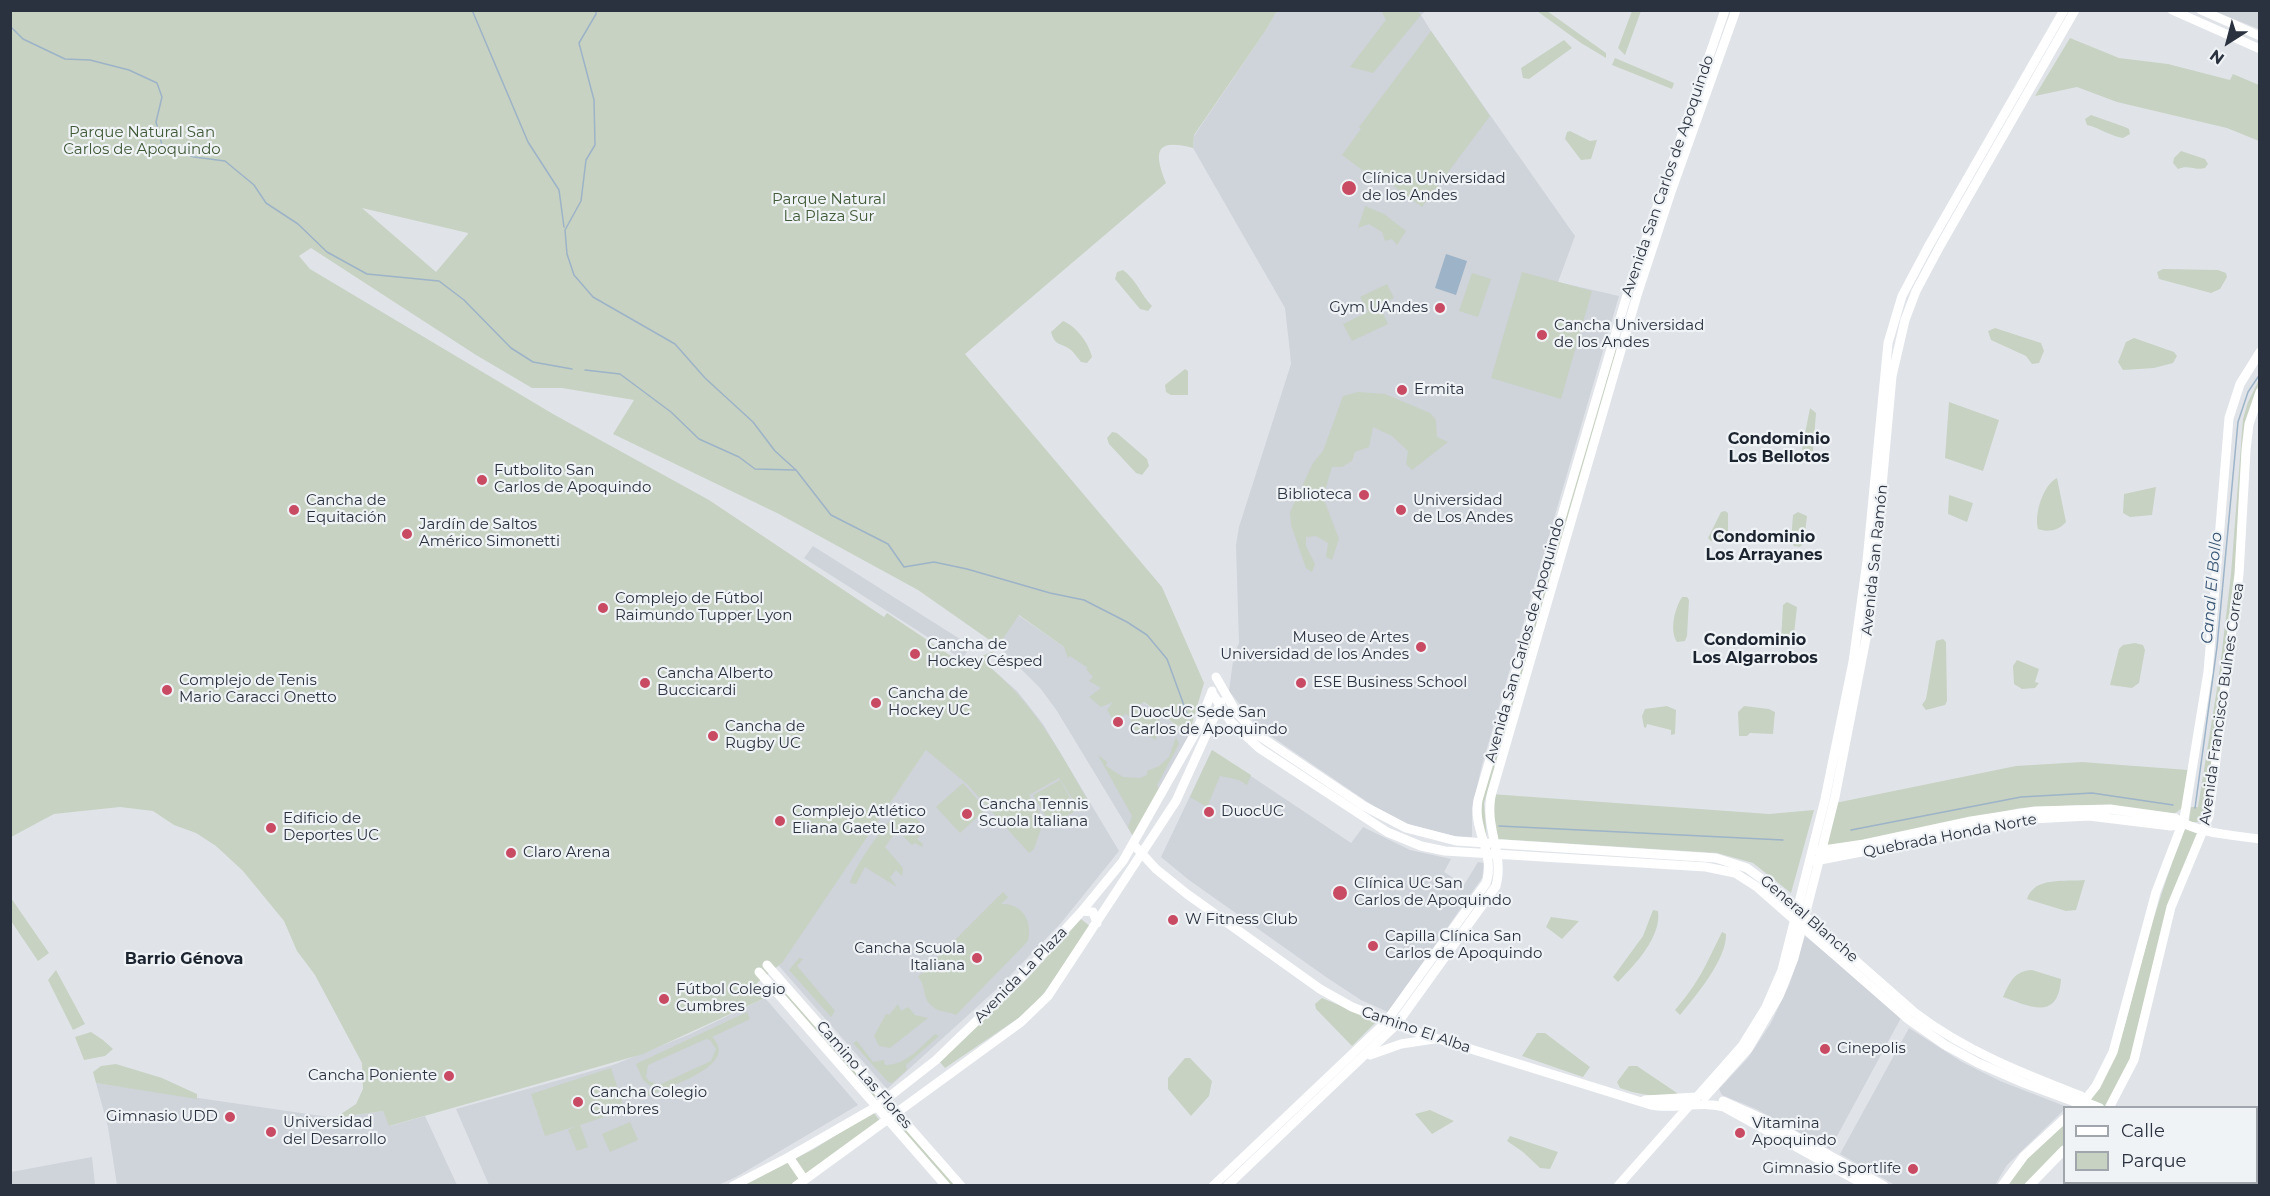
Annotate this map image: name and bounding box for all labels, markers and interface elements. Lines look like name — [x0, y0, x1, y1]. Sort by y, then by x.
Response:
north arrow — [2198, 12, 2258, 72]
text: N — [2206, 45, 2228, 68]
street label: Avenida San Carlos de Apoquindo — [1618, 53, 1718, 299]
park label: Parque Natural San Carlos de Apoquindo — [63, 124, 221, 159]
place label: Clínica Universidad de los Andes — [1362, 170, 1506, 205]
marker: Clínica Universidad de los Andes — [1340, 179, 1358, 197]
park label: Parque Natural La Plaza Sur — [772, 191, 886, 226]
place label: Gym UAndes — [1329, 299, 1428, 317]
marker: Gym UAndes — [1433, 301, 1447, 315]
place label: Cancha Universidad de los Andes — [1554, 317, 1704, 352]
marker: Cancha Universidad de los Andes — [1535, 328, 1549, 342]
place label: Ermita — [1414, 381, 1464, 399]
marker: Ermita — [1395, 383, 1409, 397]
district label: Condominio Los Bellotos — [1728, 429, 1830, 467]
place label: Futbolito San Carlos de Apoquindo — [494, 462, 651, 497]
marker: Futbolito San Carlos de Apoquindo — [475, 473, 489, 487]
street label: Avenida San Ramón — [1858, 484, 1892, 636]
place label: Biblioteca — [1277, 486, 1352, 504]
marker: Biblioteca — [1357, 488, 1371, 502]
place label: Cancha de Equitación — [306, 492, 387, 527]
place label: Universidad de Los Andes — [1413, 492, 1513, 527]
marker: Cancha de Equitación — [287, 503, 301, 517]
marker: Universidad de Los Andes — [1394, 503, 1408, 517]
street label: Avenida San Carlos de Apoquindo — [1481, 515, 1569, 765]
place label: Jardín de Saltos Américo Simonetti — [419, 516, 560, 551]
marker: Jardín de Saltos Américo Simonetti — [400, 527, 414, 541]
district label: Condominio Los Arrayanes — [1705, 527, 1823, 565]
water label: Canal El Bollo — [2198, 531, 2226, 645]
street label: Avenida Francisco Bulnes Correa — [2196, 582, 2248, 826]
place label: Complejo de Fútbol Raimundo Tupper Lyon — [615, 590, 792, 625]
marker: Complejo de Fútbol Raimundo Tupper Lyon — [596, 601, 610, 615]
place label: Museo de Artes Universidad de los Andes — [1220, 629, 1409, 664]
district label: Condominio Los Algarrobos — [1692, 630, 1818, 668]
place label: Cancha de Hockey Césped — [927, 636, 1043, 671]
marker: Museo de Artes Universidad de los Andes — [1414, 640, 1428, 654]
marker: Cancha de Hockey Césped — [908, 647, 922, 661]
place label: Cancha Alberto Buccicardi — [657, 665, 773, 700]
place label: Complejo de Tenis Mario Caracci Onetto — [179, 672, 337, 707]
place label: ESE Business School — [1313, 674, 1467, 692]
marker: Cancha Alberto Buccicardi — [638, 676, 652, 690]
marker: ESE Business School — [1294, 676, 1308, 690]
marker: Complejo de Tenis Mario Caracci Onetto — [160, 683, 174, 697]
place label: Cancha de Hockey UC — [888, 685, 970, 720]
marker: Cancha de Hockey UC — [869, 696, 883, 710]
place label: DuocUC Sede San Carlos de Apoquindo — [1130, 704, 1287, 739]
marker: DuocUC Sede San Carlos de Apoquindo — [1111, 715, 1125, 729]
place label: Cancha de Rugby UC — [725, 718, 805, 753]
marker: Cancha de Rugby UC — [706, 729, 720, 743]
place label: Cancha Tennis Scuola Italiana — [979, 796, 1088, 831]
place label: Complejo Atlético Eliana Gaete Lazo — [792, 803, 926, 838]
place label: DuocUC — [1221, 803, 1284, 821]
marker: DuocUC — [1202, 805, 1216, 819]
marker: Cancha Tennis Scuola Italiana — [960, 807, 974, 821]
place label: Edificio de Deportes UC — [283, 810, 379, 845]
street label: Quebrada Honda Norte — [1862, 810, 2038, 862]
marker: Complejo Atlético Eliana Gaete Lazo — [773, 814, 787, 828]
marker: Edificio de Deportes UC — [264, 821, 278, 835]
place label: Claro Arena — [523, 844, 610, 862]
marker: Claro Arena — [504, 846, 518, 860]
street label: General Blanche — [1756, 872, 1862, 966]
place label: Clínica UC San Carlos de Apoquindo — [1354, 875, 1511, 910]
marker: Clínica UC San Carlos de Apoquindo — [1331, 884, 1349, 902]
place label: W Fitness Club — [1185, 911, 1298, 929]
marker: W Fitness Club — [1166, 913, 1180, 927]
street label: Avenida La Plaza — [971, 923, 1071, 1027]
place label: Capilla Clínica San Carlos de Apoquindo — [1385, 928, 1542, 963]
marker: Capilla Clínica San Carlos de Apoquindo — [1366, 939, 1380, 953]
place label: Cancha Scuola Italiana — [854, 940, 965, 975]
district label: Barrio Génova — [125, 949, 243, 969]
marker: Cancha Scuola Italiana — [970, 951, 984, 965]
place label: Fútbol Colegio Cumbres — [676, 981, 785, 1016]
marker: Fútbol Colegio Cumbres — [657, 992, 671, 1006]
street label: Camino El Alba — [1359, 1003, 1473, 1057]
street label: Camino Las Flores — [812, 1017, 916, 1133]
place label: Cinepolis — [1837, 1040, 1906, 1058]
marker: Cinepolis — [1818, 1042, 1832, 1056]
place label: Cancha Poniente — [308, 1067, 437, 1085]
marker: Cancha Poniente — [442, 1069, 456, 1083]
place label: Cancha Colegio Cumbres — [590, 1084, 707, 1119]
marker: Cancha Colegio Cumbres — [571, 1095, 585, 1109]
legend — [2063, 1106, 2258, 1184]
place label: Gimnasio UDD — [106, 1108, 218, 1126]
marker: Gimnasio UDD — [223, 1110, 237, 1124]
place label: Universidad del Desarrollo — [283, 1114, 386, 1149]
place label: Vitamina Apoquindo — [1752, 1115, 1836, 1150]
text: Calle — [2121, 1120, 2165, 1142]
marker: Universidad del Desarrollo — [264, 1125, 278, 1139]
marker: Vitamina Apoquindo — [1733, 1126, 1747, 1140]
text: Parque — [2121, 1150, 2186, 1172]
place label: Gimnasio Sportlife — [1763, 1160, 1901, 1178]
marker: Gimnasio Sportlife — [1906, 1162, 1920, 1176]

